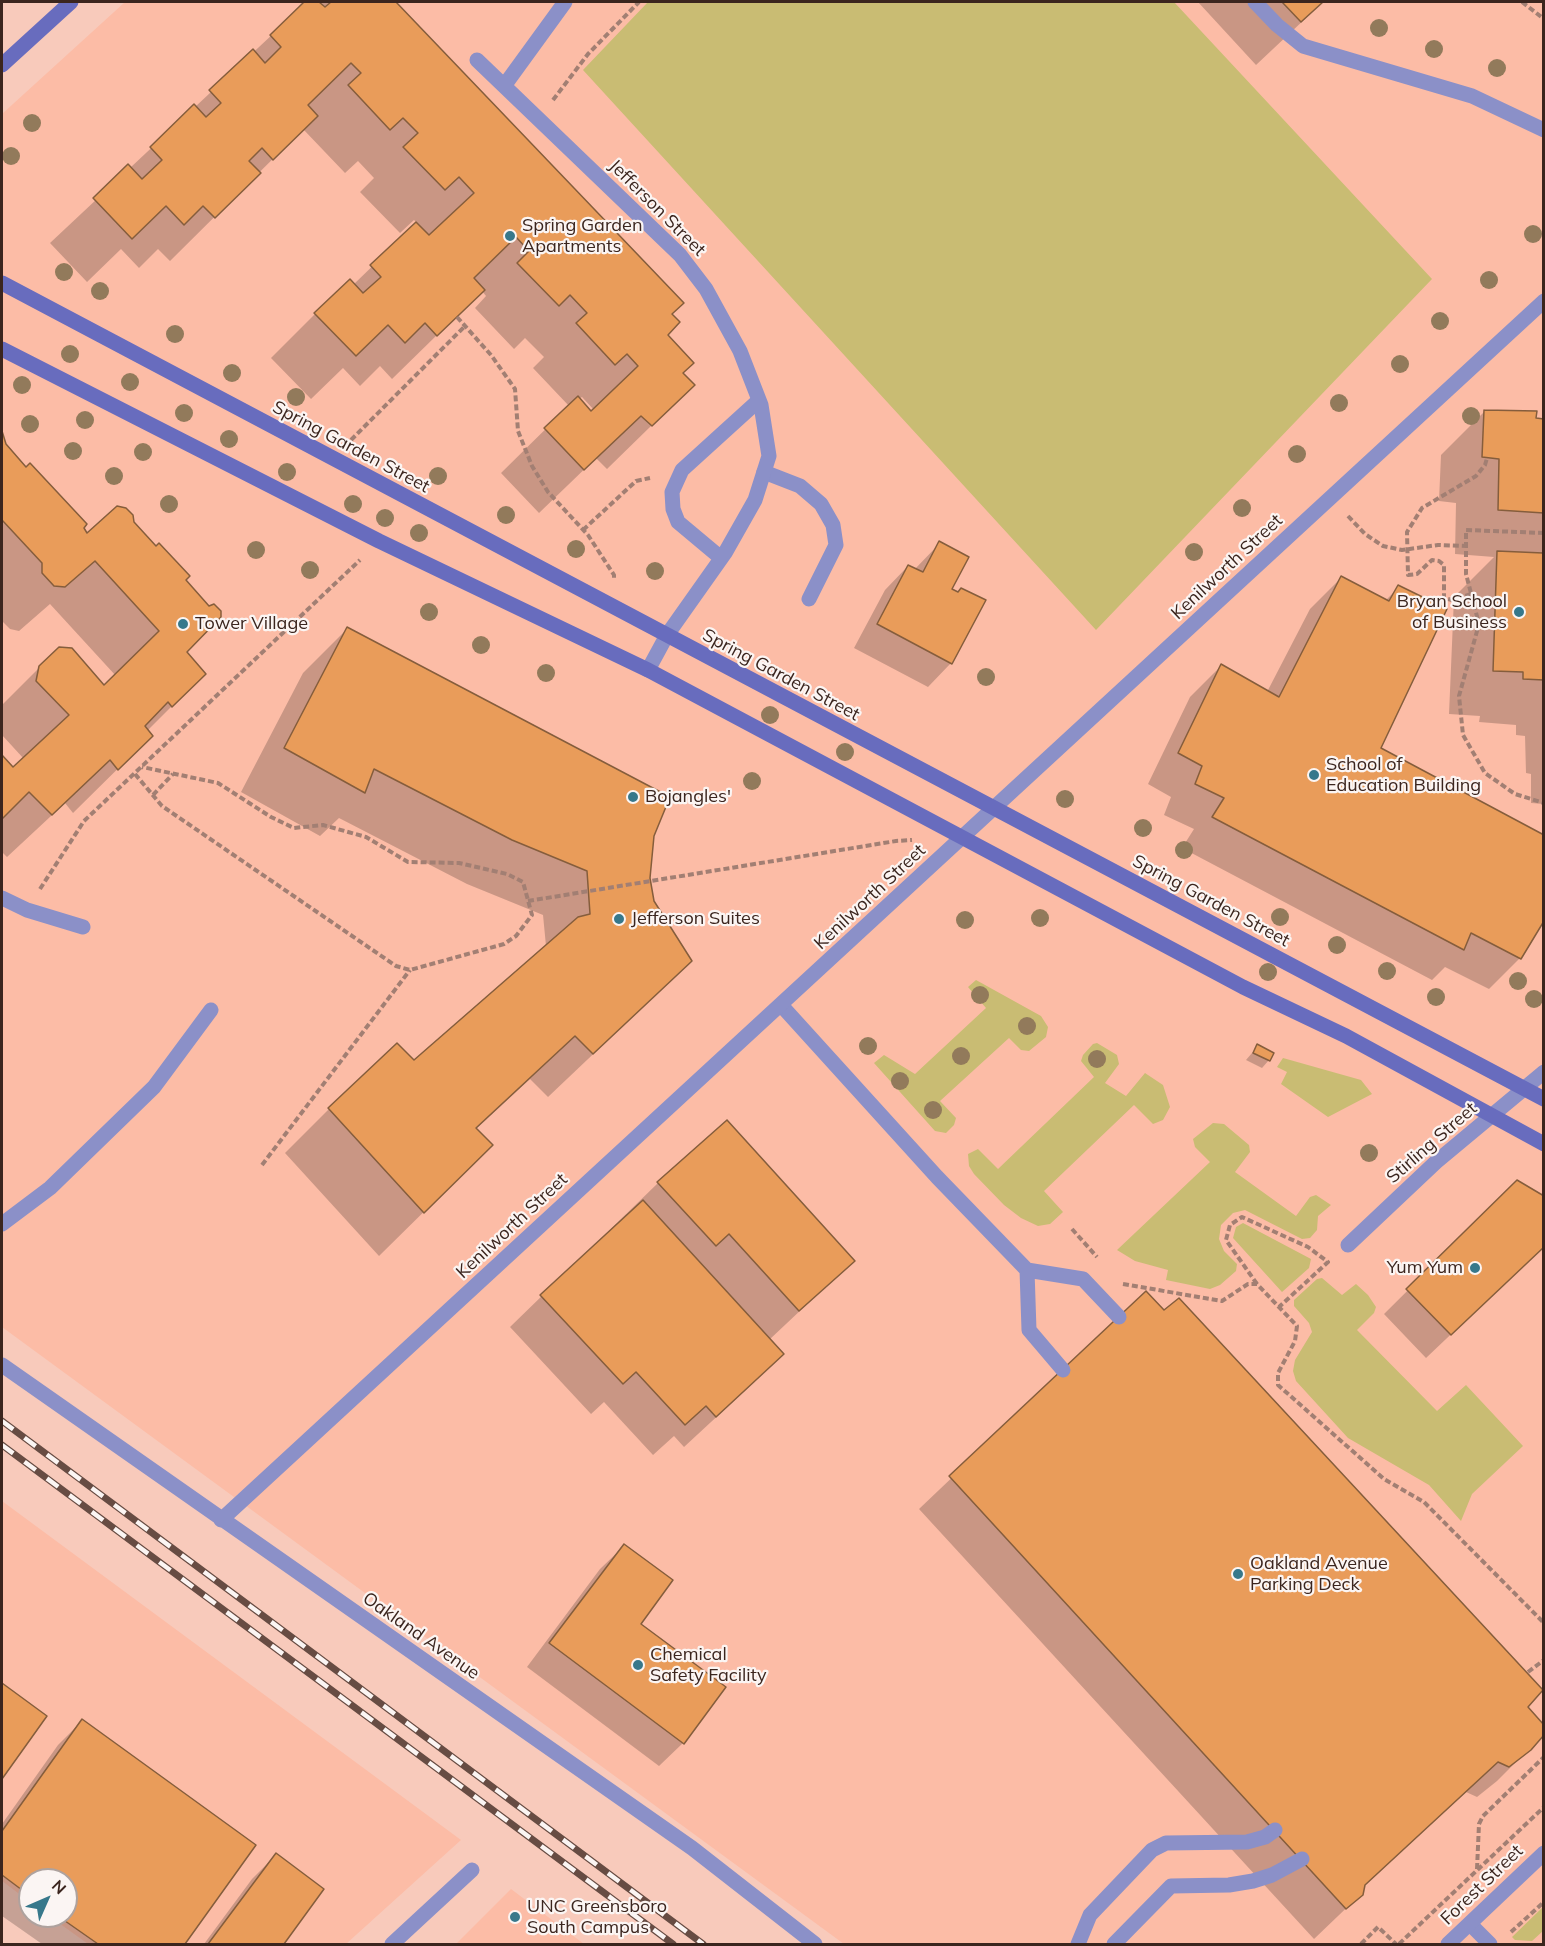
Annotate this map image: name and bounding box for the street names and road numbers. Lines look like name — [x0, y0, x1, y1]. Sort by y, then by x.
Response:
street label: Jefferson Street — [604, 155, 710, 261]
street label: Spring Garden Street — [269, 396, 433, 498]
street label: Kenilworth Street — [1167, 510, 1287, 624]
street label: Spring Garden Street — [699, 624, 863, 726]
street label: Kenilworth Street — [810, 840, 930, 954]
street label: Spring Garden Street — [1129, 850, 1293, 952]
street label: Stirling Street — [1382, 1098, 1482, 1188]
street label: Kenilworth Street — [452, 1169, 572, 1283]
street label: Oakland Avenue — [358, 1588, 484, 1684]
street label: Forest Street — [1436, 1840, 1528, 1930]

